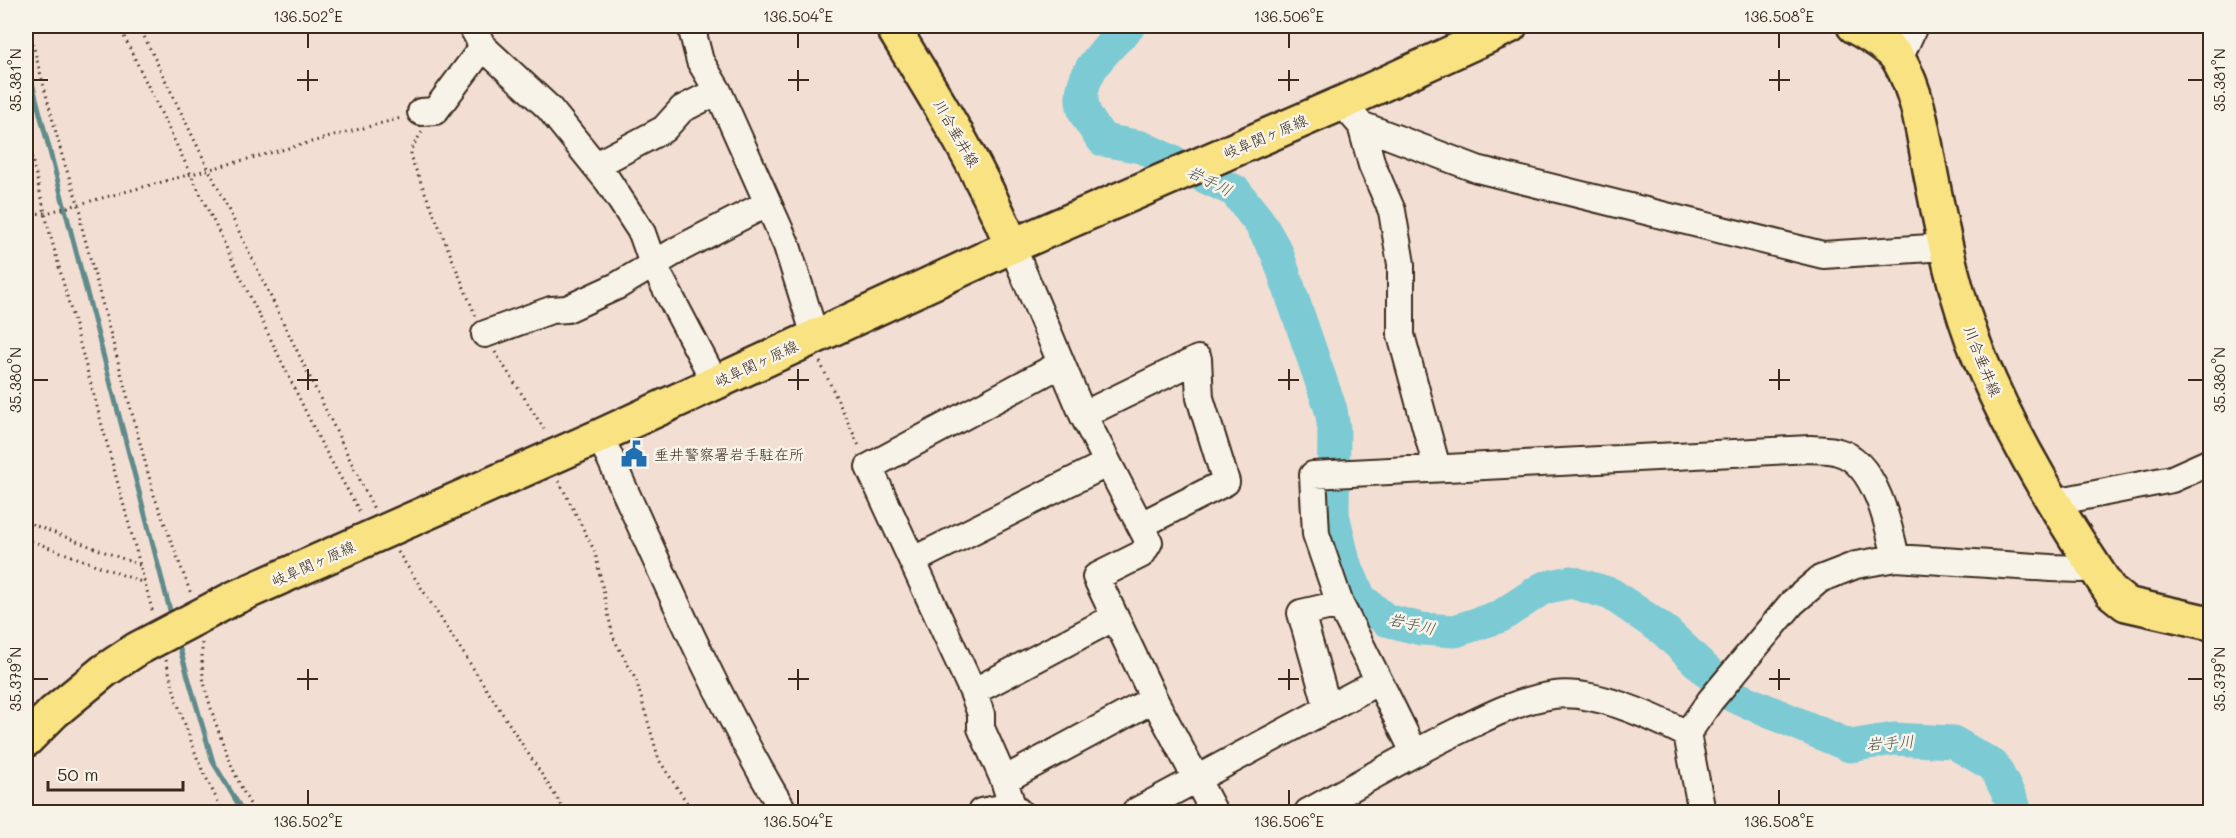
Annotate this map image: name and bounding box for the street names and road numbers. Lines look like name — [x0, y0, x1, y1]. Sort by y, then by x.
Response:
street label: 川合垂井線 — [930, 96, 984, 170]
street label: 岐阜関ヶ原線 — [1220, 109, 1310, 163]
street label: 川合垂井線 — [1960, 322, 2006, 400]
street label: 岐阜関ヶ原線 — [711, 335, 801, 391]
street label: 岐阜関ヶ原線 — [268, 536, 358, 590]

